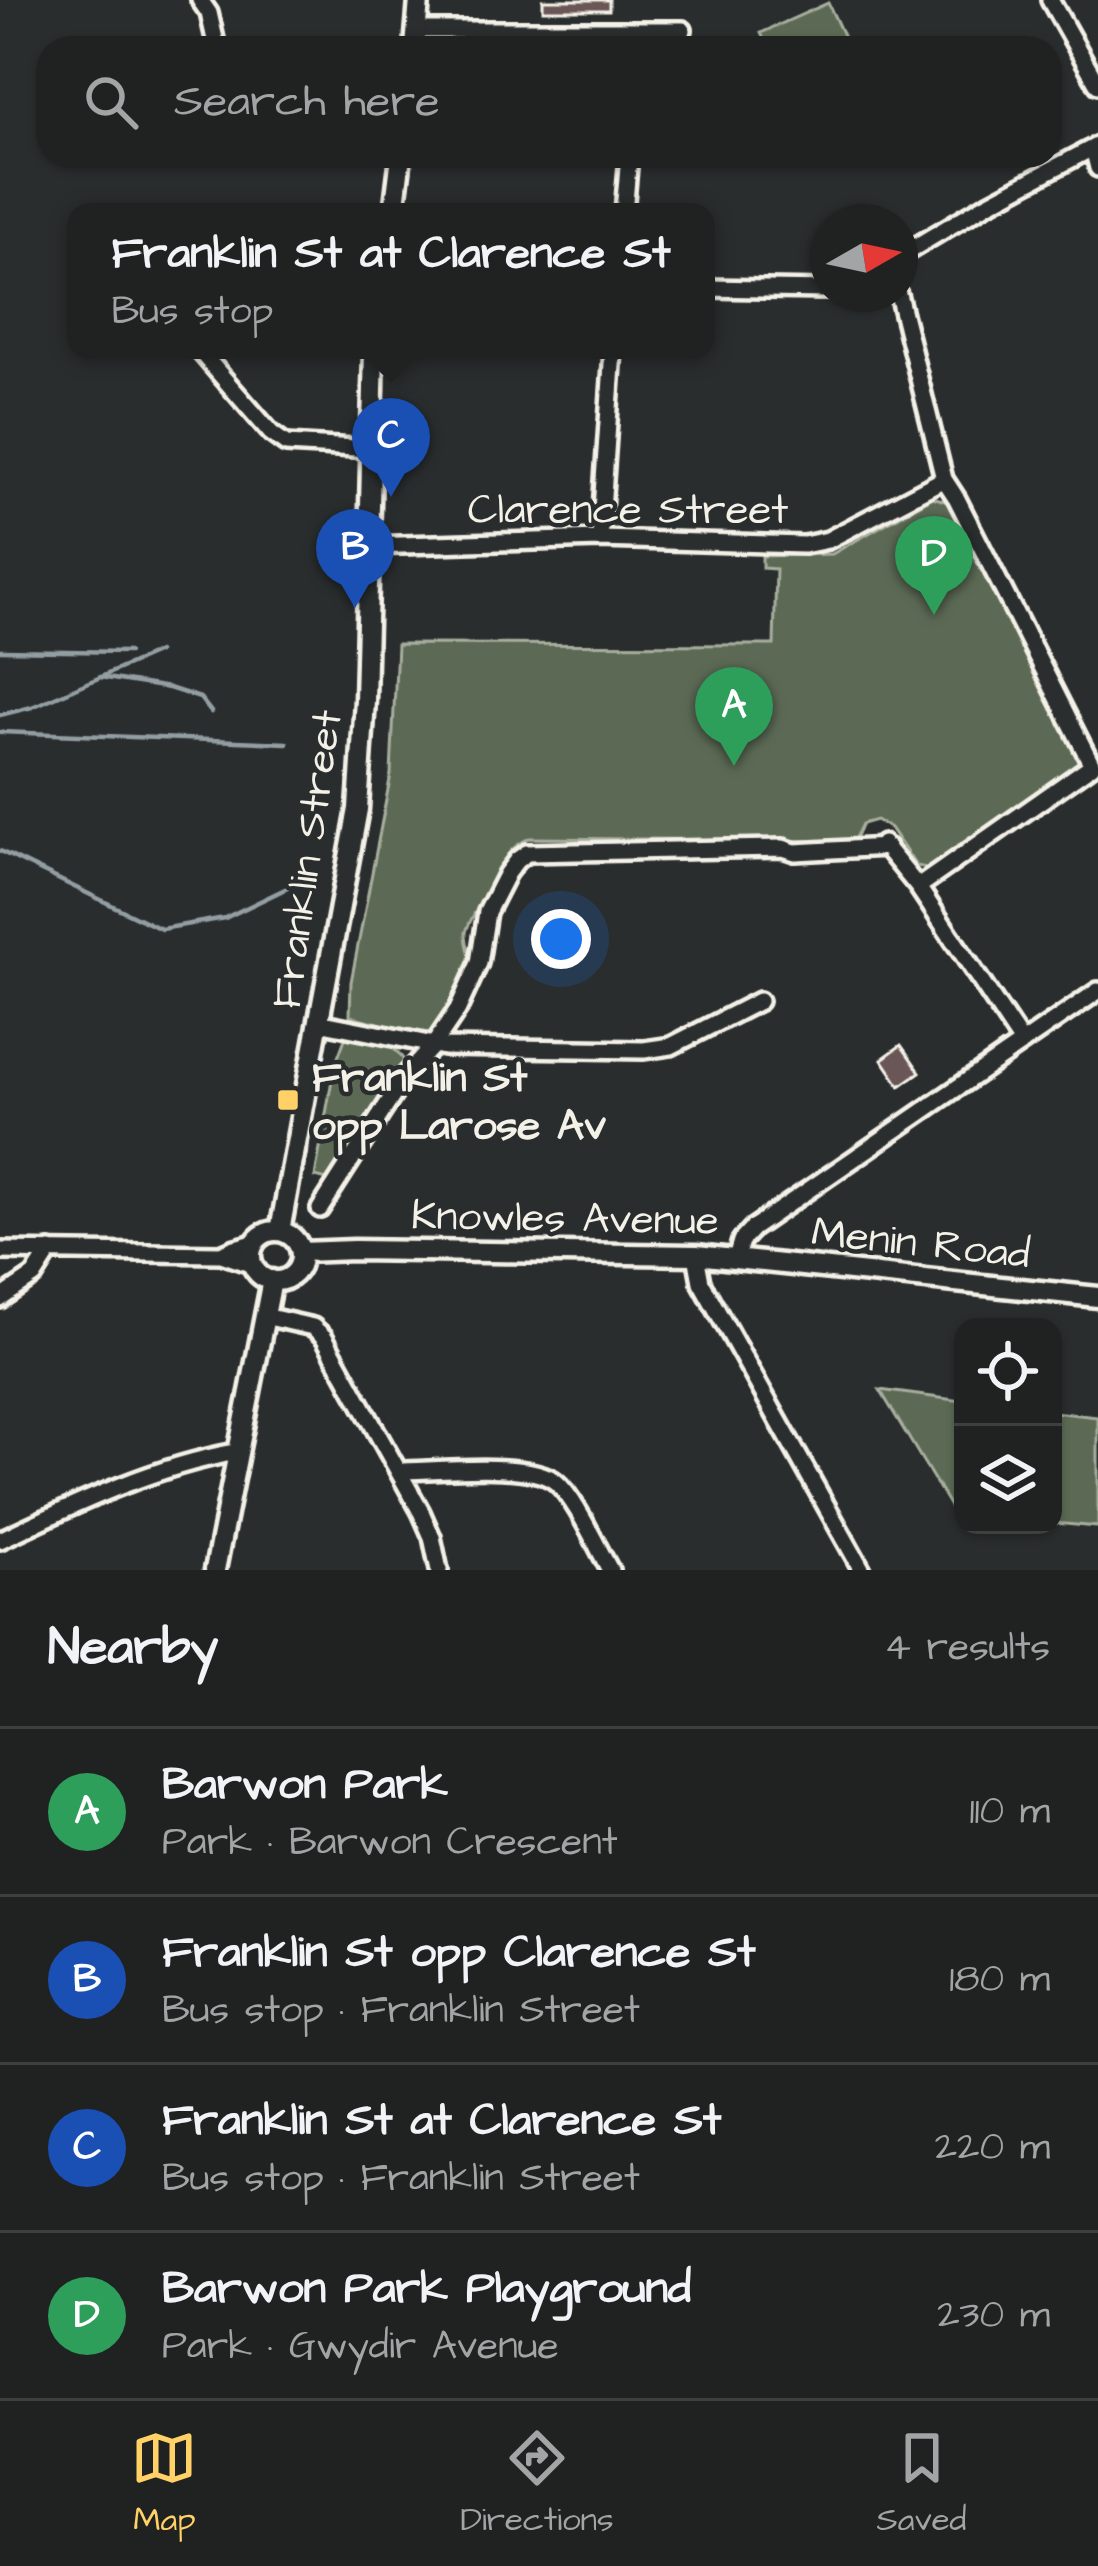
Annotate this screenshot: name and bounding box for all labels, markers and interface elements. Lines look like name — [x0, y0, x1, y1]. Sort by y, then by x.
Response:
search box — [36, 36, 1062, 168]
icon: search — [78, 69, 144, 135]
text: Search here — [174, 71, 440, 133]
popup — [67, 203, 715, 359]
north arrow — [810, 204, 918, 312]
text: Franklin St at Clarence St — [111, 223, 671, 285]
text: Bus stop — [111, 285, 273, 339]
pin: C — [352, 398, 430, 497]
street label: Clarence Street — [468, 482, 788, 540]
pin: B — [316, 509, 394, 608]
pin: D — [895, 516, 973, 615]
pin: A — [695, 667, 773, 766]
street label: Franklin Street — [258, 706, 358, 1012]
your location — [531, 909, 591, 969]
place label: Franklin St opp Larose Av — [312, 1050, 606, 1156]
marker: Franklin St opp Larose Av — [275, 1087, 301, 1113]
street label: Knowles Avenue — [411, 1187, 719, 1251]
street label: Menin Road — [809, 1204, 1033, 1284]
map controls — [954, 1318, 1062, 1534]
button: locate — [954, 1318, 1062, 1426]
button: layers — [954, 1426, 1062, 1534]
text: Nearby — [48, 1613, 218, 1684]
text: 4 results — [884, 1621, 1050, 1675]
text: Barwon Park — [162, 1754, 448, 1816]
text: A — [75, 1785, 99, 1839]
text: 110 m — [969, 1785, 1050, 1839]
text: Park · Barwon Crescent — [162, 1816, 617, 1870]
text: Franklin St opp Clarence St — [162, 1922, 755, 1984]
text: B — [73, 1953, 101, 2007]
text: 180 m — [949, 1953, 1050, 2007]
text: Bus stop · Franklin Street — [162, 1984, 640, 2038]
text: Franklin St at Clarence St — [162, 2090, 721, 2152]
text: C — [73, 2121, 101, 2175]
text: 220 m — [935, 2121, 1050, 2175]
text: Bus stop · Franklin Street — [162, 2152, 640, 2206]
text: Barwon Park Playground — [162, 2258, 691, 2320]
text: D — [74, 2289, 100, 2343]
text: 230 m — [937, 2289, 1050, 2343]
text: Park · Gwydir Avenue — [162, 2320, 559, 2374]
tab: Map — [131, 2425, 197, 2543]
tab: Directions — [460, 2425, 614, 2543]
tab: Saved — [877, 2425, 967, 2543]

